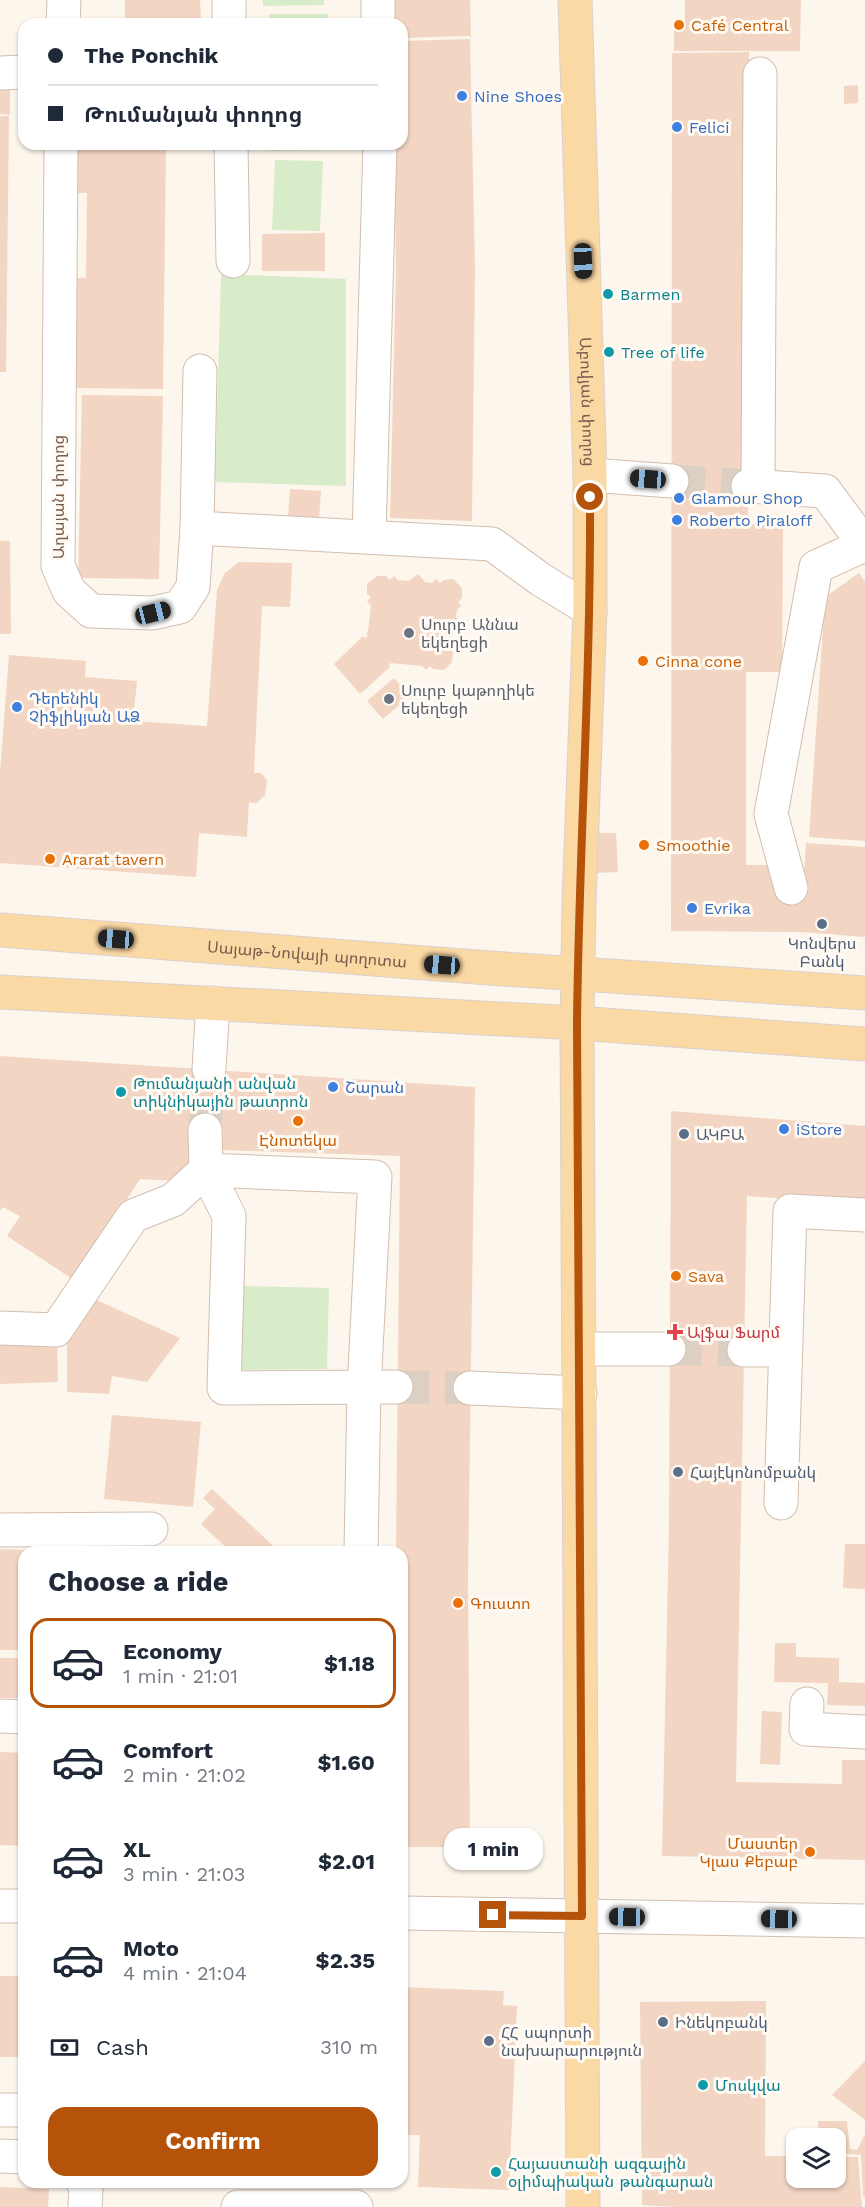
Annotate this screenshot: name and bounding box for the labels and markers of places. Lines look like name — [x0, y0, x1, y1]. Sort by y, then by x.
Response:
place label: Café Central — [691, 16, 789, 35]
marker: Café Central — [672, 18, 686, 32]
place label: Nine Shoes — [474, 87, 562, 106]
marker: Nine Shoes — [455, 89, 469, 103]
place label: Felici — [689, 118, 729, 137]
marker: Felici — [670, 120, 684, 134]
place label: Barmen — [620, 285, 680, 304]
marker: Barmen — [601, 287, 615, 301]
place label: Tree of life — [621, 343, 705, 362]
marker: Tree of life — [602, 345, 616, 359]
place label: Glamour Shop — [691, 489, 803, 508]
marker: Glamour Shop — [672, 491, 686, 505]
place label: Roberto Piraloff — [689, 511, 813, 530]
marker: Roberto Piraloff — [670, 513, 684, 527]
place label: Սուրբ Աննա եկեղեցի — [421, 615, 519, 652]
marker: Սուրբ Աննա եկեղեցի — [402, 626, 416, 640]
place label: Cinna cone — [655, 652, 742, 671]
marker: Cinna cone — [636, 654, 650, 668]
place label: Սուրբ կաթողիկե եկեղեցի — [401, 681, 535, 718]
place label: Դերենիկ Չիֆլիկյան ԱՁ — [29, 689, 140, 726]
marker: Սուրբ կաթողիկե եկեղեցի — [382, 692, 396, 706]
marker: Դերենիկ Չիֆլիկյան ԱՁ — [10, 700, 24, 714]
place label: Smoothie — [656, 836, 731, 855]
marker: Smoothie — [637, 838, 651, 852]
place label: Ararat tavern — [62, 850, 164, 869]
marker: Ararat tavern — [43, 852, 57, 866]
place label: Evrika — [704, 899, 751, 918]
marker: Evrika — [685, 901, 699, 915]
marker: Կոնվերս Բանկ — [815, 917, 829, 931]
place label: Կոնվերս Բանկ — [788, 934, 856, 971]
place label: Թումանյանի անվան տիկնիկային թատրոն — [133, 1074, 308, 1111]
place label: Շարան — [345, 1078, 404, 1097]
marker: Շարան — [326, 1080, 340, 1094]
marker: Թումանյանի անվան տիկնիկային թատրոն — [114, 1085, 128, 1099]
marker: Էնոտեկա — [291, 1114, 305, 1128]
place label: iStore — [796, 1120, 842, 1139]
marker: iStore — [777, 1122, 791, 1136]
place label: ԱԿԲԱ — [696, 1125, 744, 1144]
marker: ԱԿԲԱ — [677, 1127, 691, 1141]
place label: Էնոտեկա — [259, 1131, 337, 1150]
place label: Sava — [688, 1267, 724, 1286]
marker: Sava — [669, 1269, 683, 1283]
place label: Ալֆա Ֆարմ — [687, 1323, 780, 1342]
marker: Ալֆա Ֆարմ — [668, 1325, 682, 1339]
place label: Հայէկոնոմբանկ — [690, 1463, 816, 1482]
marker: Հայէկոնոմբանկ — [671, 1465, 685, 1479]
place label: Գուստո — [470, 1594, 531, 1613]
marker: Գուստո — [451, 1596, 465, 1610]
place label: Մաստեր Կլաս Քեբաբ — [699, 1834, 798, 1871]
marker: Մաստեր Կլաս Քեբաբ — [803, 1845, 817, 1859]
place label: Ինեկոբանկ — [675, 2013, 768, 2032]
marker: Ինեկոբանկ — [656, 2015, 670, 2029]
place label: ՀՀ սպորտի նախարարություն — [501, 2023, 642, 2060]
marker: ՀՀ սպորտի նախարարություն — [482, 2034, 496, 2048]
place label: Մոսկվա — [715, 2076, 781, 2095]
marker: Մոսկվա — [696, 2078, 710, 2092]
place label: Հայաստանի ազգային օլիմպիական թանգարան — [508, 2154, 713, 2191]
marker: Հայաստանի ազգային օլիմպիական թանգարան — [489, 2165, 503, 2179]

